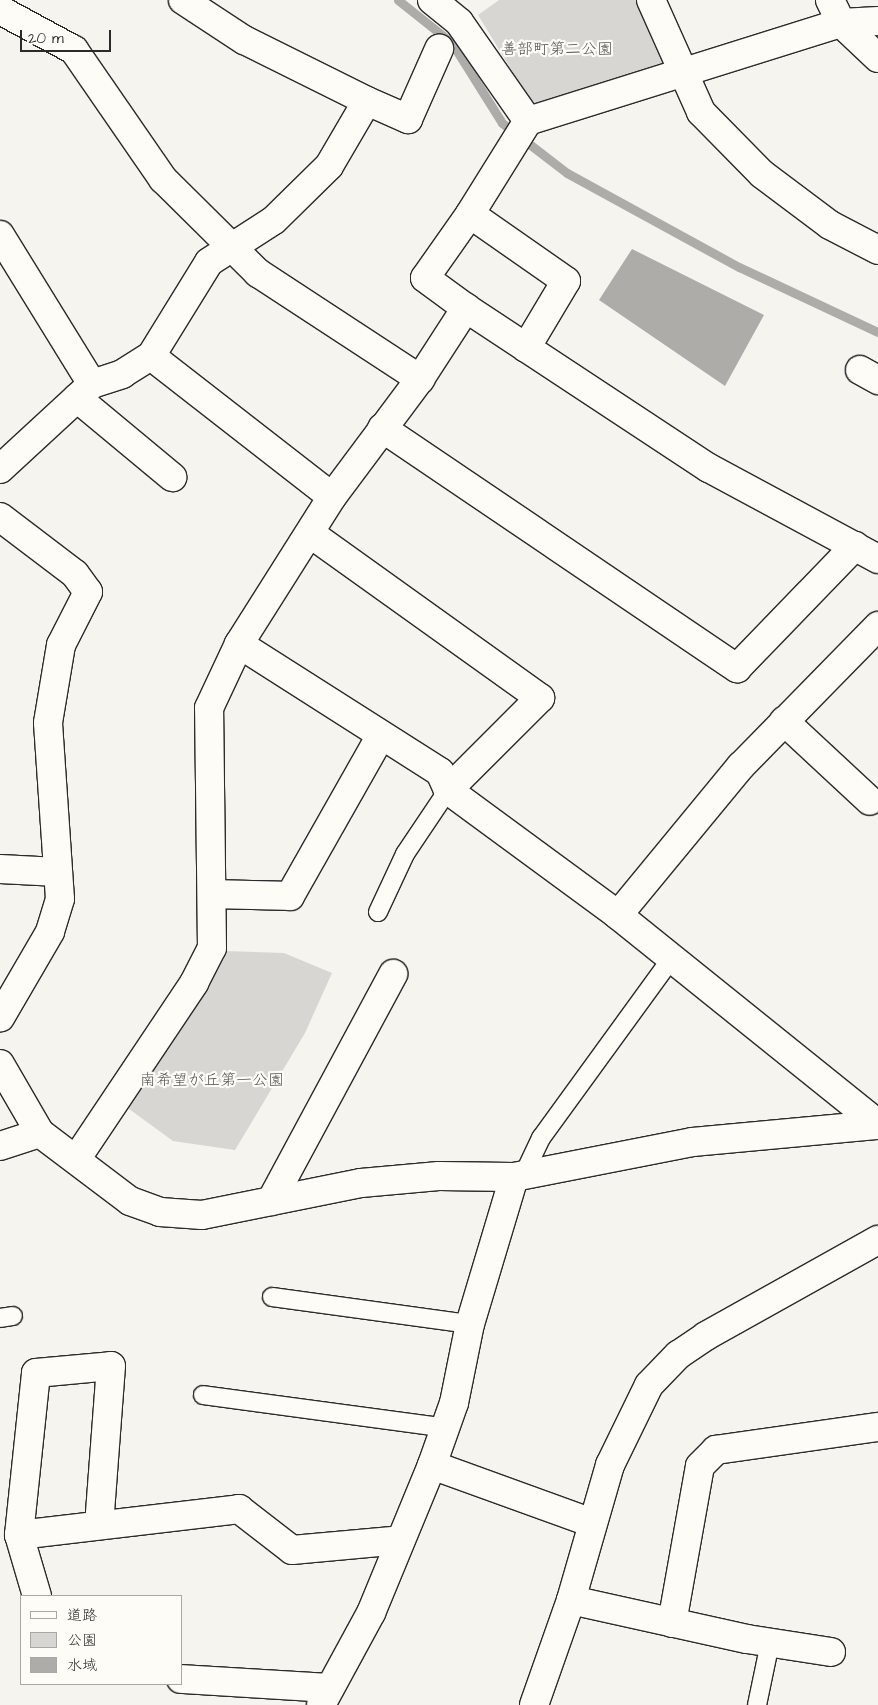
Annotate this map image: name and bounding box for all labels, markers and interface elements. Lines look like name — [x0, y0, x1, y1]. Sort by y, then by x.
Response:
scale bar — [22, 20, 114, 52]
text: 20 m — [28, 28, 64, 49]
park label: 善部町第二公園 — [501, 39, 613, 59]
park label: 南希望が丘第一公園 — [140, 1070, 284, 1090]
legend — [20, 1595, 182, 1685]
text: 道路 — [67, 1605, 97, 1626]
text: 公園 — [67, 1630, 97, 1651]
text: 水域 — [67, 1655, 97, 1676]

